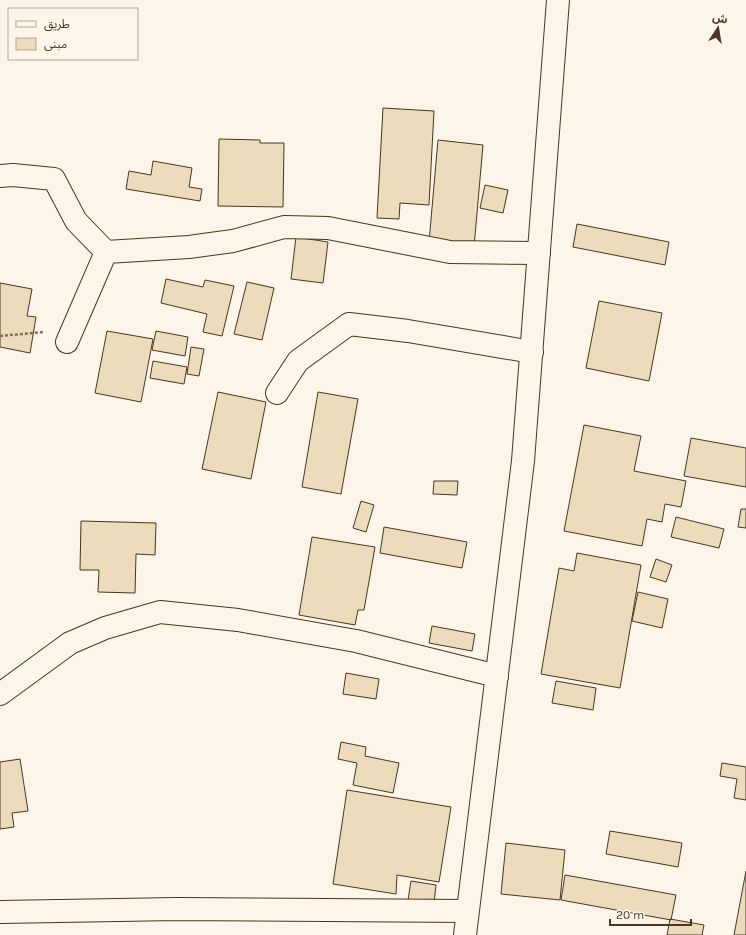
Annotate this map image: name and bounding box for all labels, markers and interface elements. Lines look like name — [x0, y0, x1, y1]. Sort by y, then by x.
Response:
legend — [8, 8, 138, 60]
north arrow — [698, 8, 738, 48]
text: ش — [711, 11, 729, 27]
text: طريق — [44, 17, 70, 32]
text: مبنى — [44, 37, 67, 51]
scale bar — [610, 901, 691, 927]
text: 20 m — [616, 908, 644, 922]

